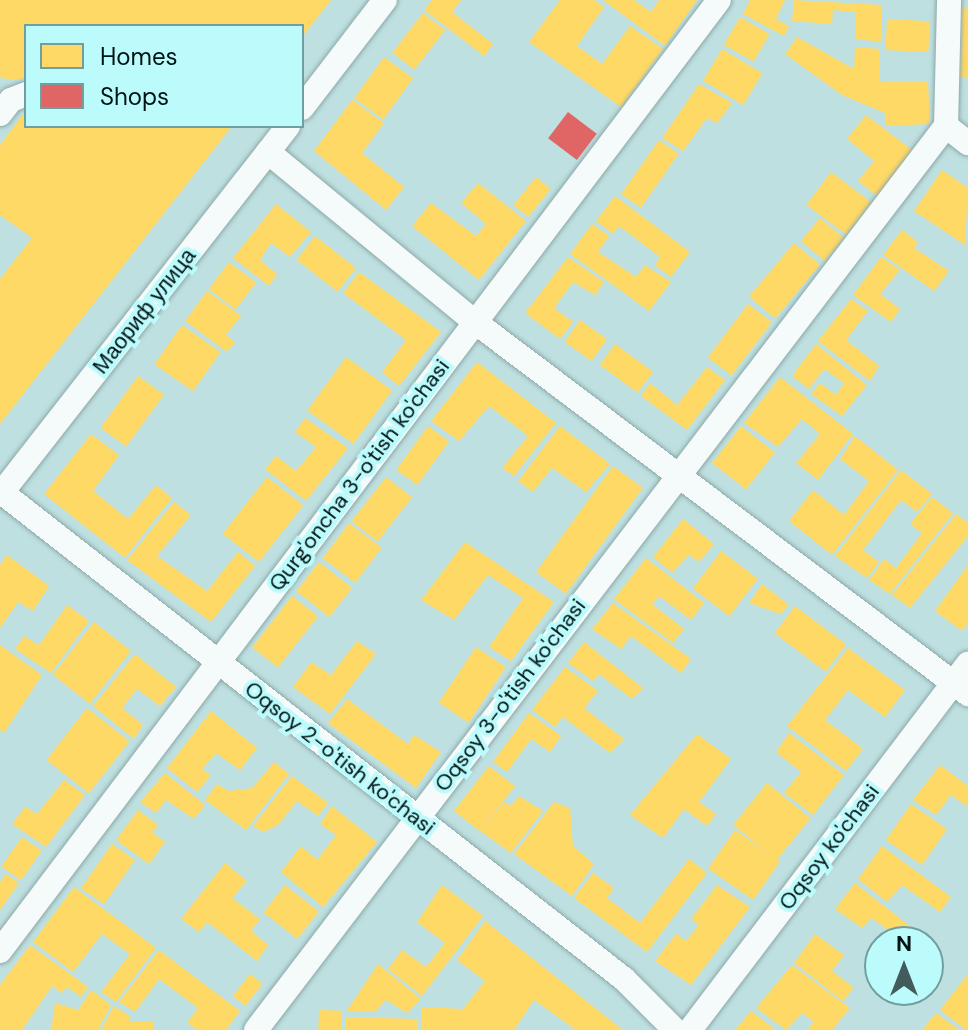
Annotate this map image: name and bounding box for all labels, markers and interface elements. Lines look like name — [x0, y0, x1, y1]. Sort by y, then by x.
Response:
legend — [24, 24, 304, 128]
text: Homes — [100, 41, 178, 72]
text: Shops — [100, 81, 169, 112]
street label: Маориф улица — [87, 243, 201, 379]
street label: Qurg'oncha 3-o'tish ko'chasi — [263, 354, 455, 596]
street label: Oqsoy 3-o'tish ko'chasi — [429, 593, 591, 797]
street label: Oqsoy 2-o'tish ko'chasi — [240, 676, 440, 840]
street label: Oqsoy ko'chasi — [773, 779, 885, 915]
north arrow — [864, 926, 944, 1006]
text: N — [896, 929, 912, 958]

